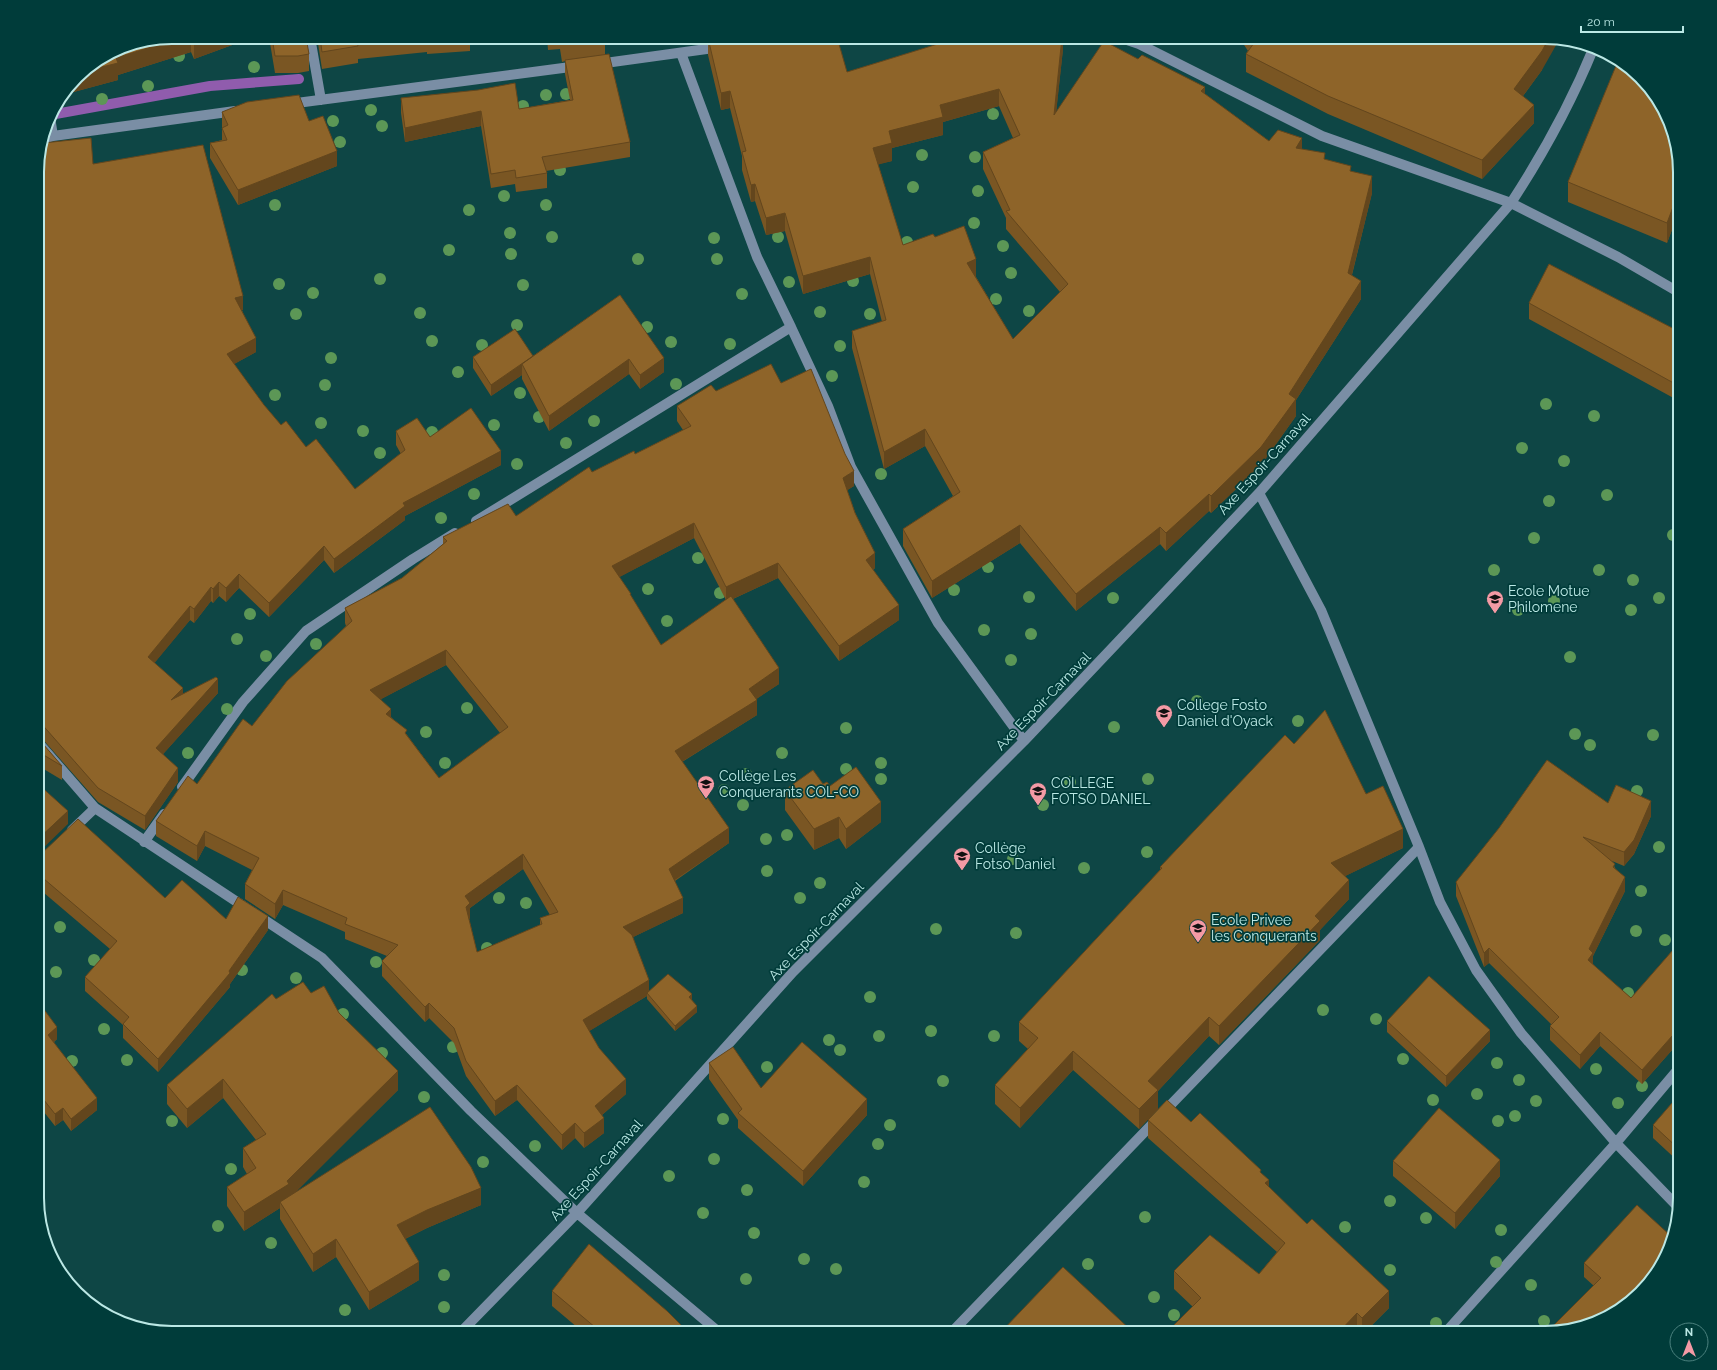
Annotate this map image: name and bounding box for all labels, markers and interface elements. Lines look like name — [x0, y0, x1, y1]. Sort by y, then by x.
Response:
scale bar — [1581, 8, 1683, 34]
text: 20 m — [1587, 15, 1615, 29]
street label: Axe Espoir-Carnaval — [1215, 410, 1314, 518]
place label: Ecole Motue Philomene — [1508, 583, 1589, 615]
school or university icon: Ecole Motue Philomene — [1485, 589, 1505, 614]
street label: Axe Espoir-Carnaval — [992, 649, 1094, 753]
place label: College Fosto Daniel d'Oyack — [1177, 697, 1274, 729]
school or university icon: College Fosto Daniel d'Oyack — [1154, 703, 1174, 728]
place label: Collège Les Conquerants COL-CO — [719, 768, 859, 800]
school or university icon: Collège Les Conquerants COL-CO — [696, 774, 716, 799]
place label: COLLEGE FOTSO DANIEL — [1051, 775, 1150, 807]
school or university icon: COLLEGE FOTSO DANIEL — [1028, 781, 1048, 806]
place label: Collège Fotso Daniel — [975, 840, 1055, 872]
school or university icon: Collège Fotso Daniel — [952, 846, 972, 871]
street label: Axe Espoir-Carnaval — [765, 879, 867, 983]
place label: Ecole Privee les Conquerants — [1211, 912, 1317, 944]
school or university icon: Ecole Privee les Conquerants — [1188, 918, 1208, 943]
street label: Axe Espoir-Carnaval — [547, 1116, 646, 1224]
north arrow — [1669, 1322, 1709, 1362]
text: N — [1685, 1326, 1693, 1339]

